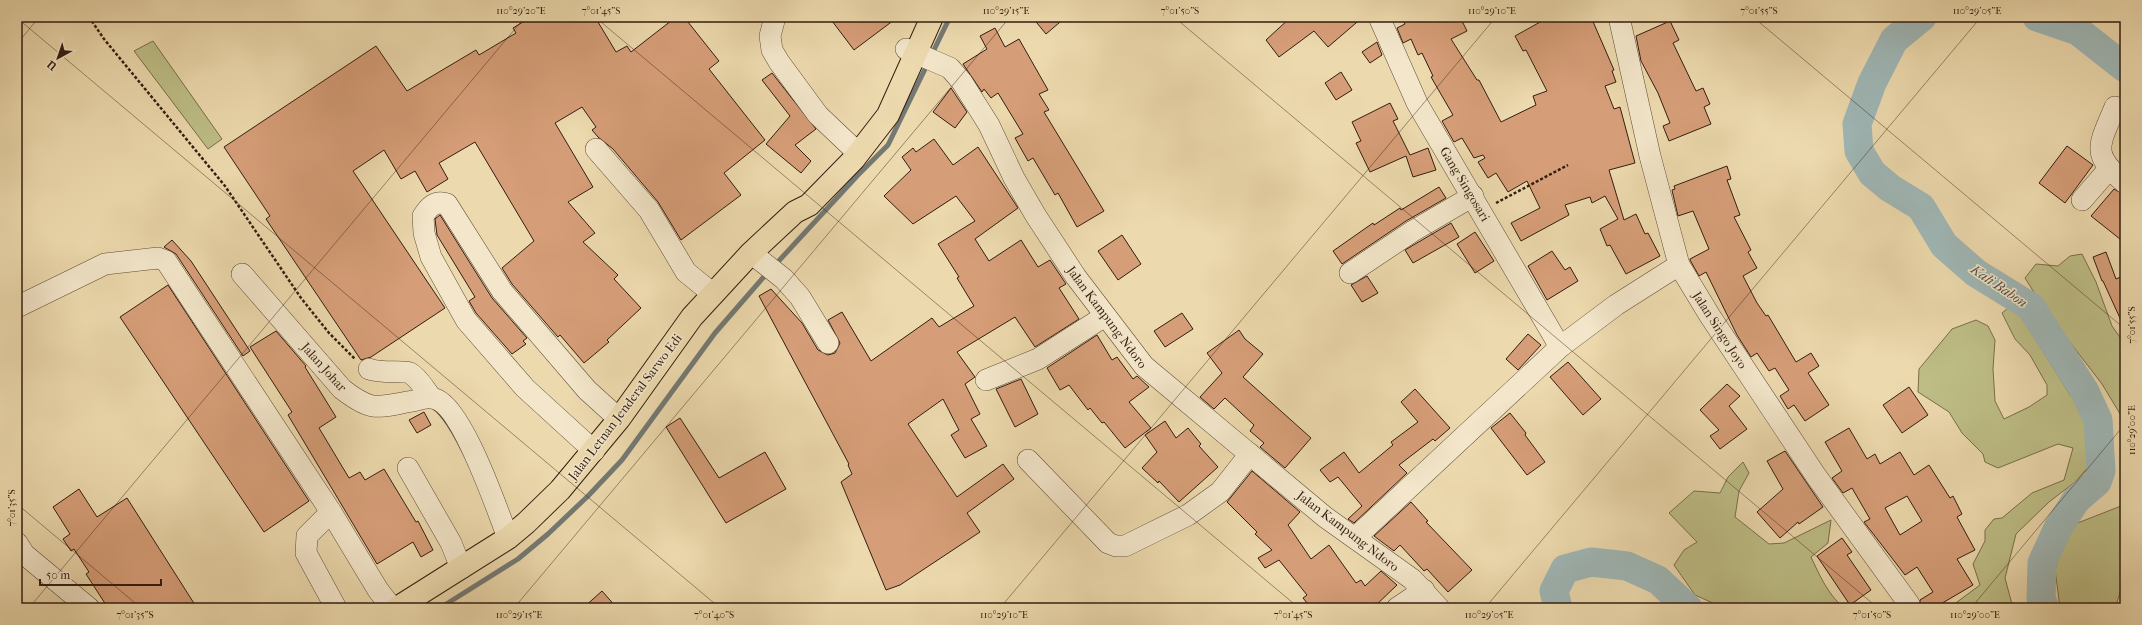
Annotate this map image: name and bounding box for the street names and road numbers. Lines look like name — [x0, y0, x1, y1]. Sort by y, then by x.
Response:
street label: Gang Singosari — [1437, 144, 1493, 224]
street label: Jalan Kampung Ndoro — [1063, 262, 1150, 371]
street label: Jalan Singo Joyo — [1689, 288, 1751, 372]
street label: Jalan Letnan Jenderal Sarwo Edi — [564, 331, 685, 484]
street label: Jalan Johar — [298, 339, 350, 395]
street label: Jalan Kampung Ndoro — [1293, 487, 1402, 574]

